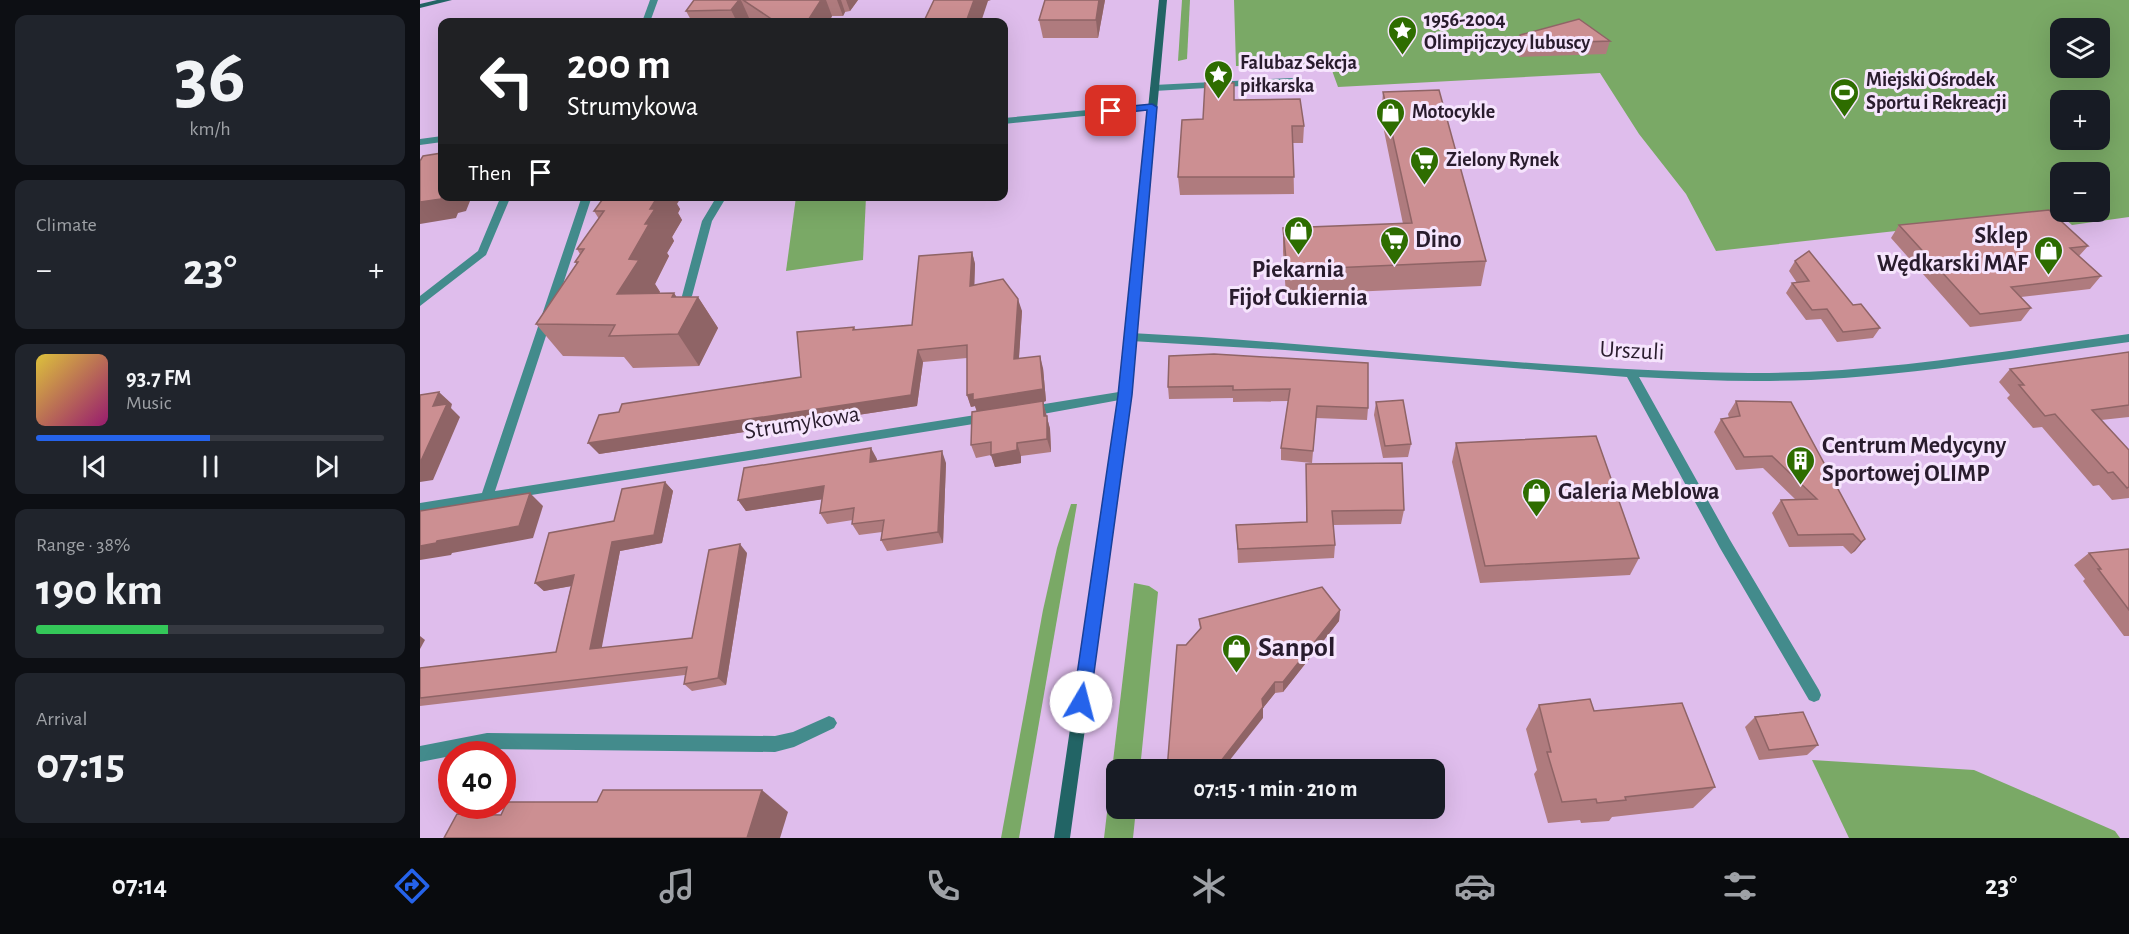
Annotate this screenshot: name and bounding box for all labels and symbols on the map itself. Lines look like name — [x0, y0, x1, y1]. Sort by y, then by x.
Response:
place label: 1956-2004 Olimpijczycy lubuscy — [1424, 10, 1590, 53]
place icon: 1956-2004 Olimpijczycy lubuscy — [1387, 15, 1419, 57]
place label: Falubaz Sekcja piłkarska — [1240, 53, 1357, 96]
place icon: Falubaz Sekcja piłkarska — [1203, 58, 1235, 100]
place label: Miejski Ośrodek Sportu i Rekreacji — [1866, 70, 2007, 113]
sports icon: Miejski Ośrodek Sportu i Rekreacji — [1829, 76, 1861, 118]
pin — [1085, 85, 1136, 136]
shop icon: Motocykle — [1375, 96, 1407, 138]
place label: Motocykle — [1412, 102, 1495, 122]
supermarket icon: Zielony Rynek — [1409, 144, 1441, 186]
place label: Zielony Rynek — [1446, 150, 1559, 170]
shop icon: Piekarnia Fijoł Cukiernia — [1282, 214, 1314, 256]
supermarket icon: Dino — [1378, 224, 1410, 266]
place label: Sklep Wędkarski MAF — [1877, 224, 2029, 276]
place label: Dino — [1415, 228, 1462, 252]
shop icon: Sklep Wędkarski MAF — [2033, 234, 2065, 276]
place label: Piekarnia Fijoł Cukiernia — [1228, 258, 1368, 310]
street label: Urszuli — [1599, 337, 1665, 365]
street label: Strumykowa — [743, 402, 861, 444]
place label: Centrum Medycyny Sportowej OLIMP — [1822, 434, 2006, 486]
building icon: Centrum Medycyny Sportowej OLIMP — [1785, 444, 1817, 486]
shop icon: Galeria Meblowa — [1521, 476, 1553, 518]
place label: Galeria Meblowa — [1558, 480, 1719, 504]
shop icon: Sanpol — [1221, 632, 1253, 674]
place label: Sanpol — [1258, 634, 1335, 662]
position arrow — [1049, 670, 1113, 734]
speed limit sign: 40 — [438, 741, 516, 819]

